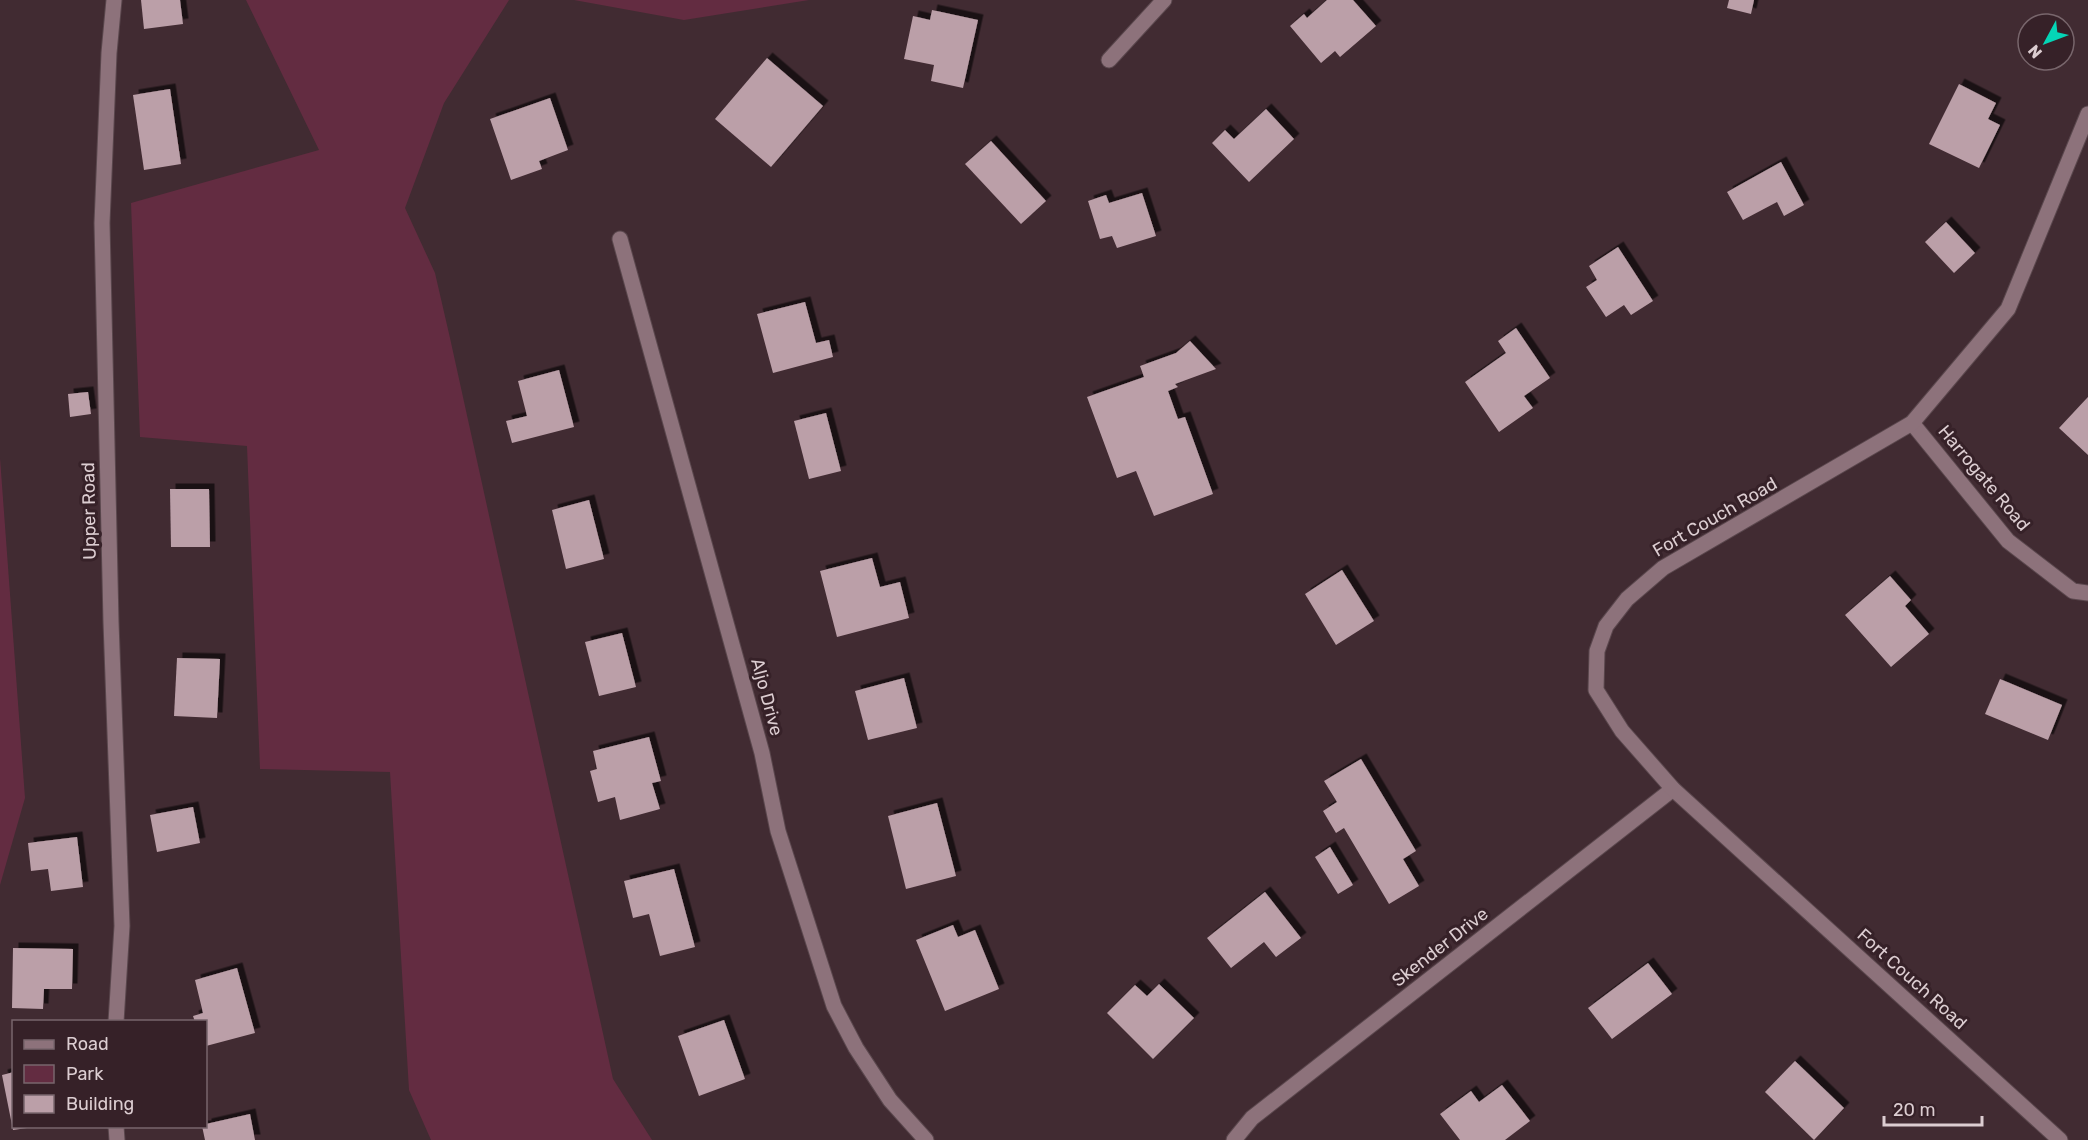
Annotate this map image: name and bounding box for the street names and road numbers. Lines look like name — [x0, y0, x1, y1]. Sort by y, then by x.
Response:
street label: Harrogate Road — [1933, 421, 2035, 535]
street label: Upper Road — [77, 462, 101, 560]
street label: Fort Couch Road — [1649, 472, 1781, 562]
street label: Aljo Drive — [746, 656, 788, 738]
street label: Skender Drive — [1388, 903, 1492, 991]
street label: Fort Couch Road — [1853, 924, 1971, 1034]

